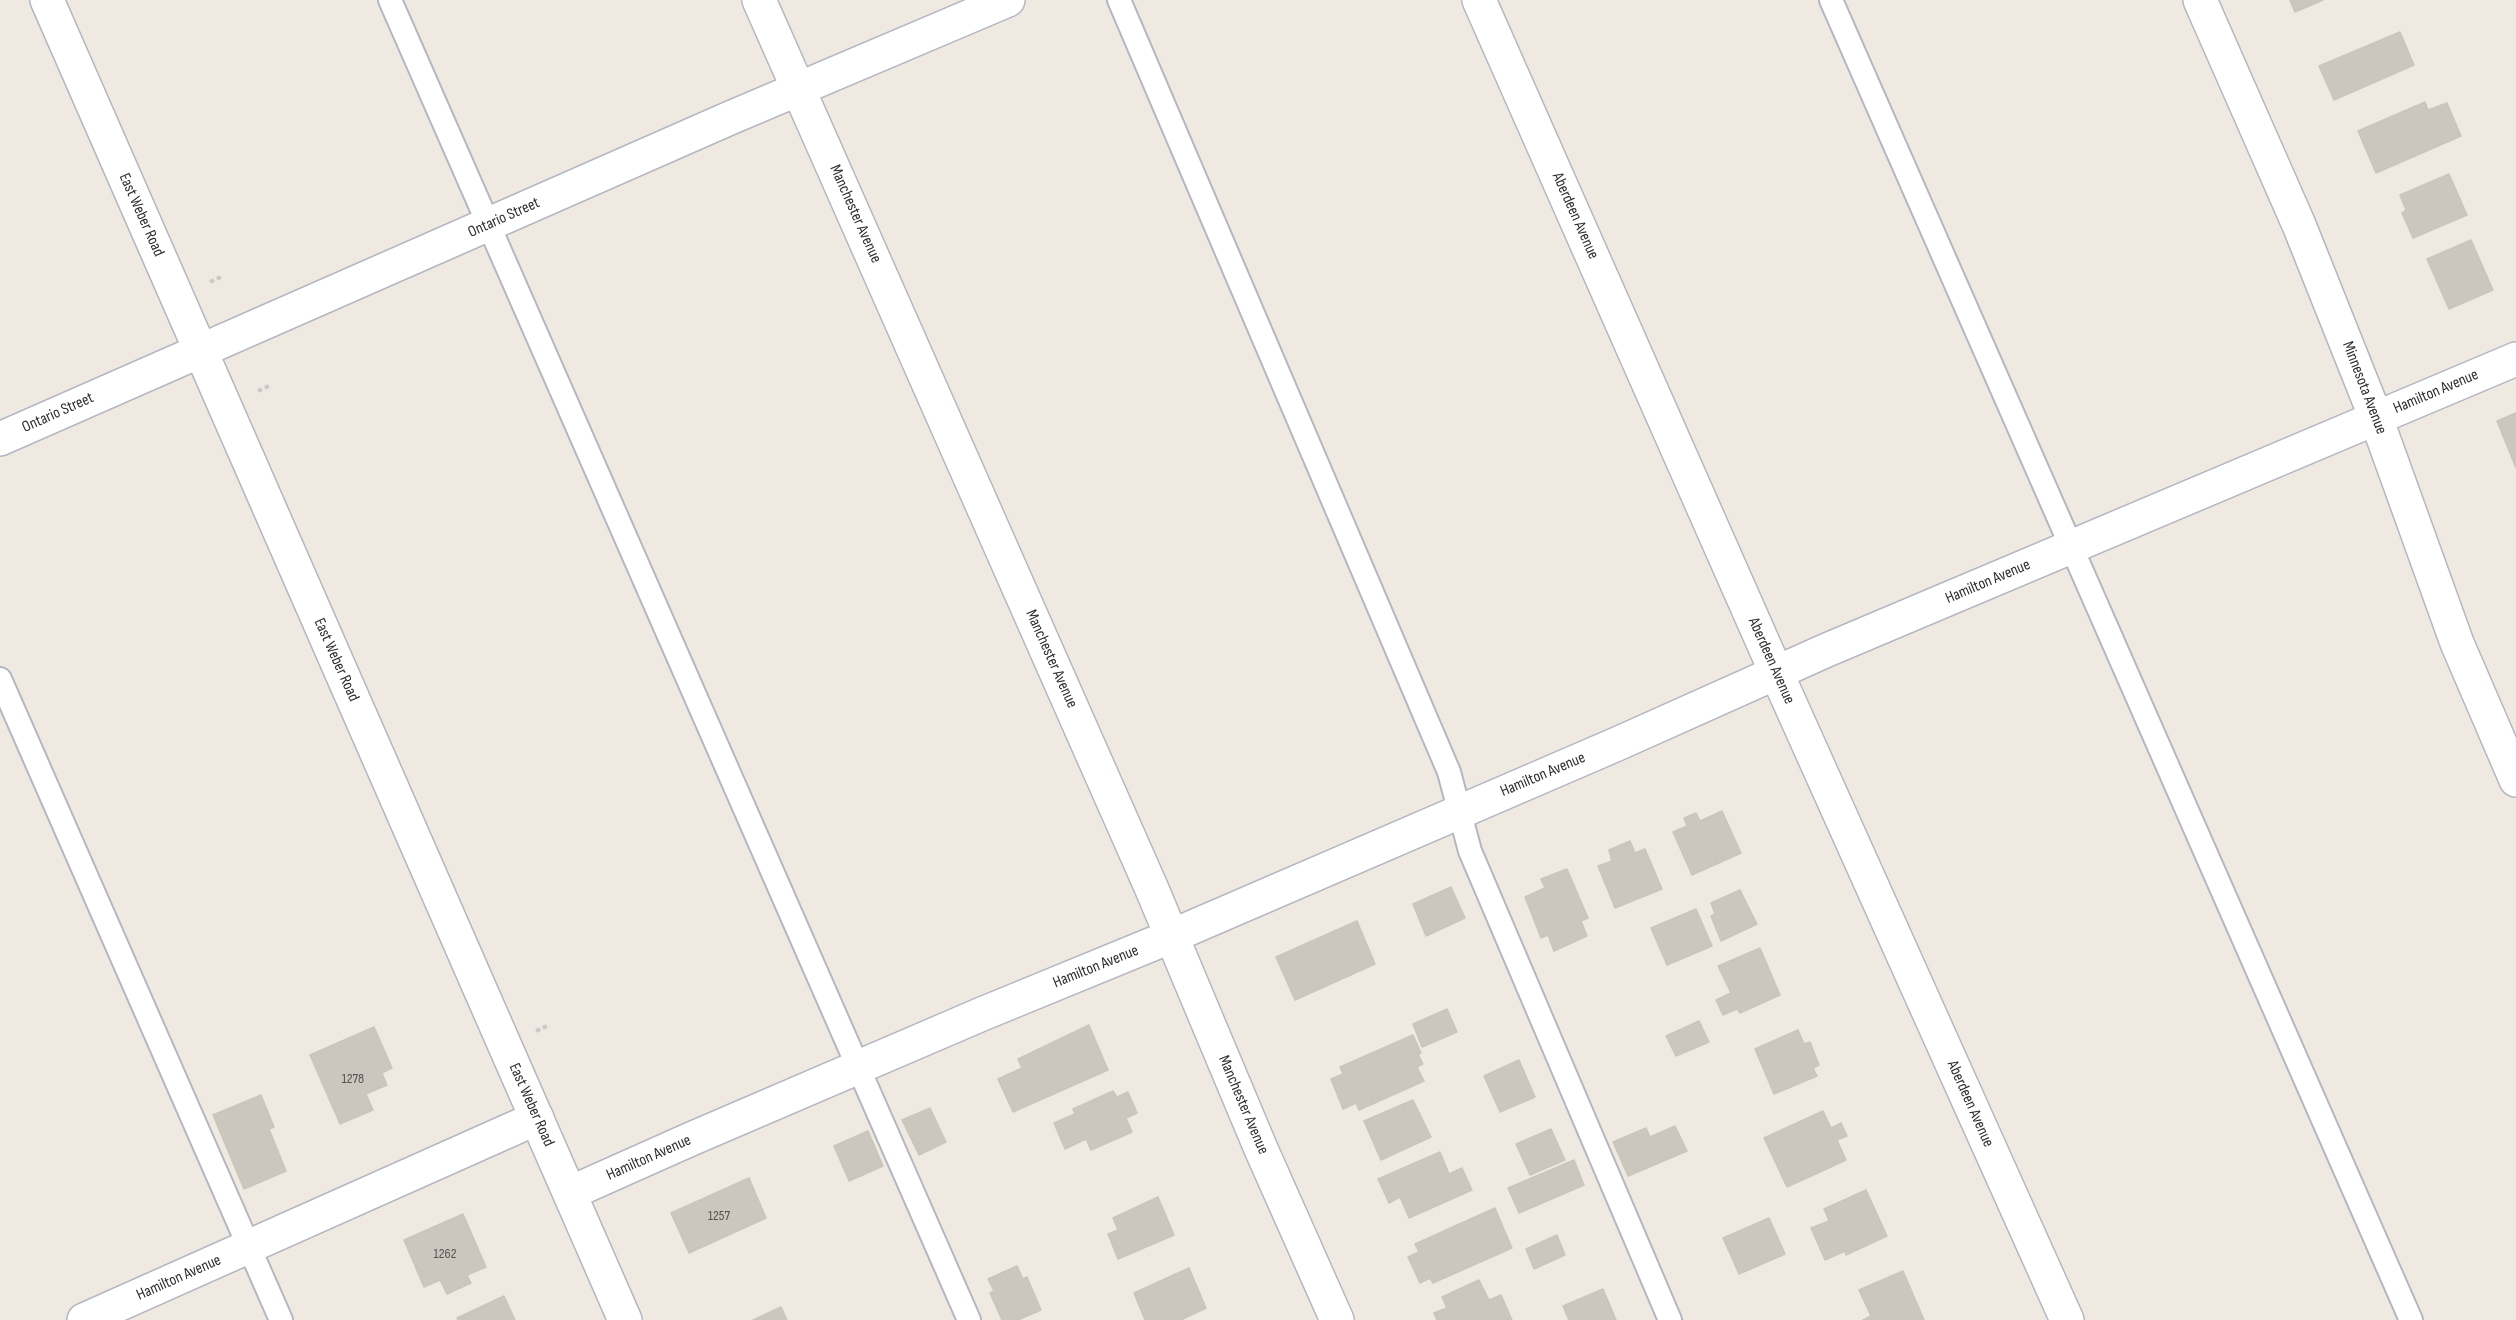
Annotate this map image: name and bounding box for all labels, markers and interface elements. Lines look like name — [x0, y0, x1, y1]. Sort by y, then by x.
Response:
street label: Manchester Avenue — [825, 162, 885, 266]
street label: East Weber Road — [114, 170, 168, 260]
street label: Aberdeen Avenue — [1547, 170, 1603, 262]
street label: Ontario Street — [465, 194, 543, 242]
street label: Minnesota Avenue — [2338, 339, 2390, 437]
street label: Hamilton Avenue — [2391, 365, 2481, 419]
street label: Ontario Street — [19, 389, 97, 437]
street label: Hamilton Avenue — [1943, 555, 2033, 609]
street label: Manchester Avenue — [1021, 607, 1081, 711]
street label: East Weber Road — [309, 615, 363, 705]
street label: Aberdeen Avenue — [1743, 615, 1799, 707]
street label: Hamilton Avenue — [1498, 748, 1588, 802]
street label: Hamilton Avenue — [1050, 941, 1142, 993]
street label: Manchester Avenue — [1214, 1053, 1272, 1157]
street label: Aberdeen Avenue — [1942, 1058, 1998, 1150]
street label: East Weber Road — [504, 1060, 558, 1150]
house number: 1278 — [342, 1071, 364, 1087]
street label: Hamilton Avenue — [604, 1131, 694, 1185]
house number: 1257 — [708, 1208, 730, 1224]
house number: 1262 — [434, 1246, 456, 1262]
street label: Hamilton Avenue — [134, 1251, 224, 1305]

